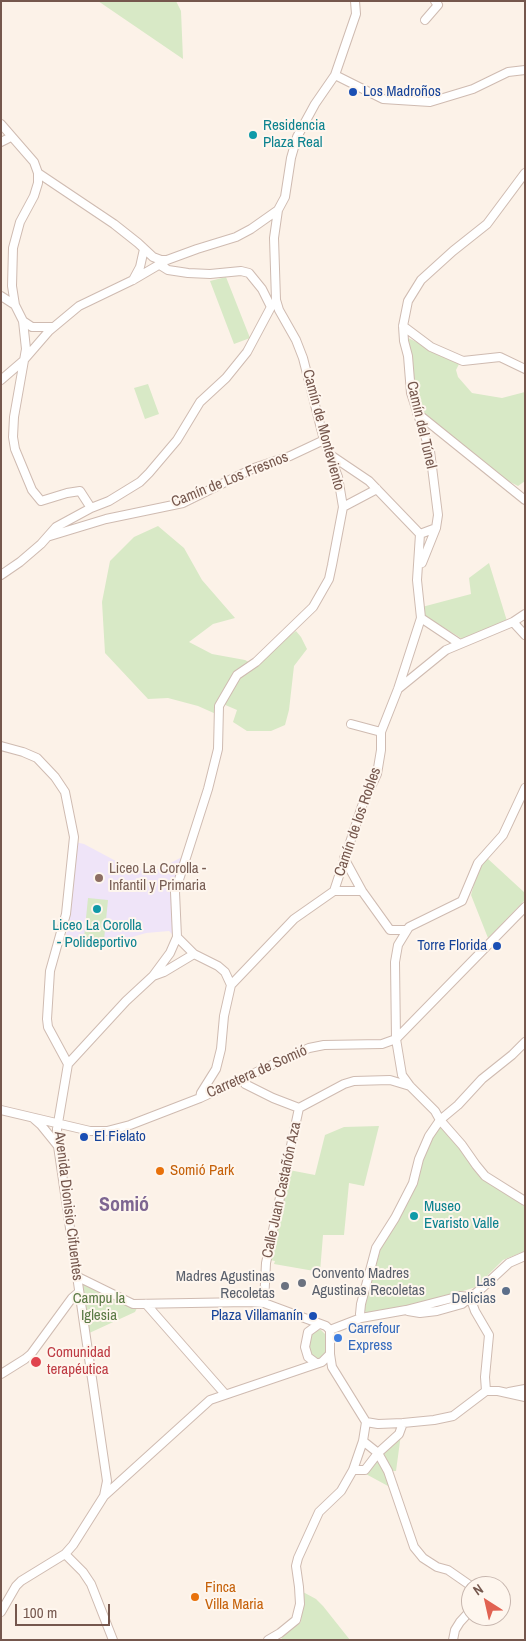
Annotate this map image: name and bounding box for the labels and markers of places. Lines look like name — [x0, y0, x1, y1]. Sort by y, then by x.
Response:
place label: Los Madroños — [363, 83, 441, 101]
marker: Los Madroños — [347, 86, 359, 98]
place label: Residencia Plaza Real — [263, 117, 325, 152]
marker: Residencia Plaza Real — [247, 129, 259, 141]
place label: Liceo La Corolla - Infantil y Primaria — [109, 860, 206, 895]
marker: Liceo La Corolla - Infantil y Primaria — [93, 872, 105, 884]
marker: Liceo La Corolla - Polideportivo — [91, 903, 103, 915]
place label: Liceo La Corolla - Polideportivo — [52, 917, 142, 952]
place label: Torre Florida — [417, 937, 487, 955]
marker: Torre Florida — [491, 940, 503, 952]
place label: El Fielato — [94, 1128, 146, 1146]
marker: El Fielato — [78, 1131, 90, 1143]
place label: Somió Park — [170, 1162, 234, 1180]
marker: Somió Park — [154, 1165, 166, 1177]
place label: Museo Evaristo Valle — [424, 1198, 499, 1233]
marker: Museo Evaristo Valle — [408, 1210, 420, 1222]
place label: Convento Madres Agustinas Recoletas — [312, 1265, 425, 1300]
place label: Madres Agustinas Recoletas — [176, 1268, 275, 1303]
place label: Las Delicias — [452, 1273, 496, 1308]
marker: Convento Madres Agustinas Recoletas — [296, 1277, 308, 1289]
marker: Madres Agustinas Recoletas — [279, 1280, 291, 1292]
marker: Las Delicias — [500, 1285, 512, 1297]
place label: Plaza Villamanín — [211, 1307, 303, 1325]
marker: Plaza Villamanín — [307, 1310, 319, 1322]
place label: Carrefour Express — [348, 1320, 400, 1355]
marker: Carrefour Express — [332, 1332, 344, 1344]
place label: Comunidad terapéutica — [47, 1344, 111, 1379]
marker: Comunidad terapéutica — [29, 1355, 43, 1369]
place label: Finca Villa Maria — [205, 1579, 264, 1614]
marker: Finca Villa Maria — [189, 1591, 201, 1603]

